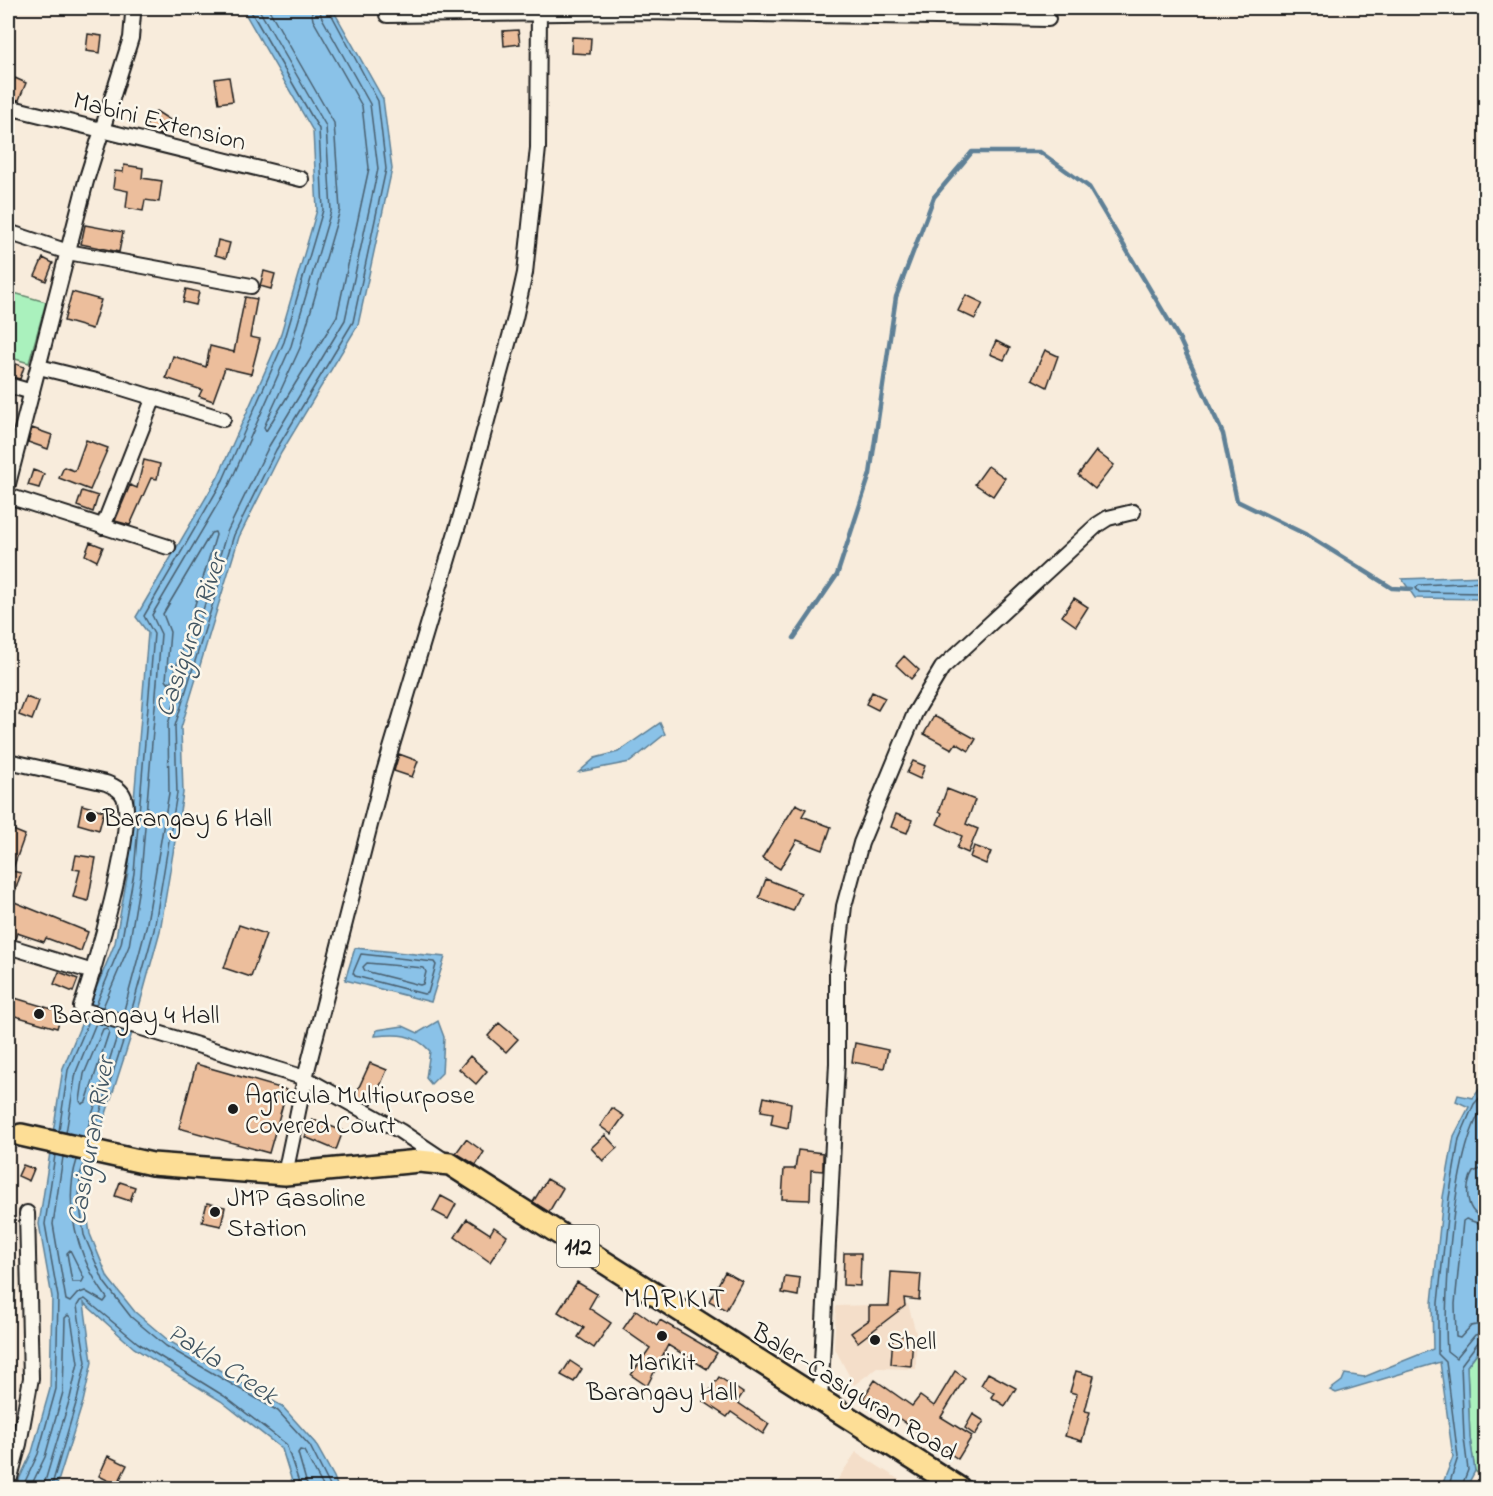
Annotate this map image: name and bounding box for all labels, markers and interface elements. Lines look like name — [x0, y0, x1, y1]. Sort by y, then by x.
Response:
street label: Mabini Extension — [69, 83, 250, 163]
water label: Casiguran River — [146, 546, 241, 723]
place label: Barangay 6 Hall — [102, 801, 272, 839]
marker: Barangay 6 Hall — [84, 810, 98, 824]
place label: Barangay 4 Hall — [50, 998, 219, 1036]
marker: Barangay 4 Hall — [32, 1007, 46, 1021]
water label: Casiguran River — [58, 1051, 128, 1229]
place label: Agricula Multipurpose Covered Court — [245, 1078, 475, 1146]
marker: Agricula Multipurpose Covered Court — [226, 1102, 240, 1116]
place label: JMP Gasoline Station — [227, 1181, 366, 1249]
marker: JMP Gasoline Station — [208, 1205, 222, 1219]
road number: 112 — [557, 1225, 599, 1267]
district label: MARIKIT — [623, 1280, 727, 1321]
street label: Baler-Casiguran Road — [742, 1314, 964, 1472]
water label: Pakla Creek — [158, 1315, 286, 1416]
place label: Shell — [887, 1324, 936, 1362]
marker: Marikit Barangay Hall — [655, 1329, 669, 1343]
marker: Shell — [868, 1333, 882, 1347]
place label: Marikit Barangay Hall — [585, 1345, 738, 1413]

